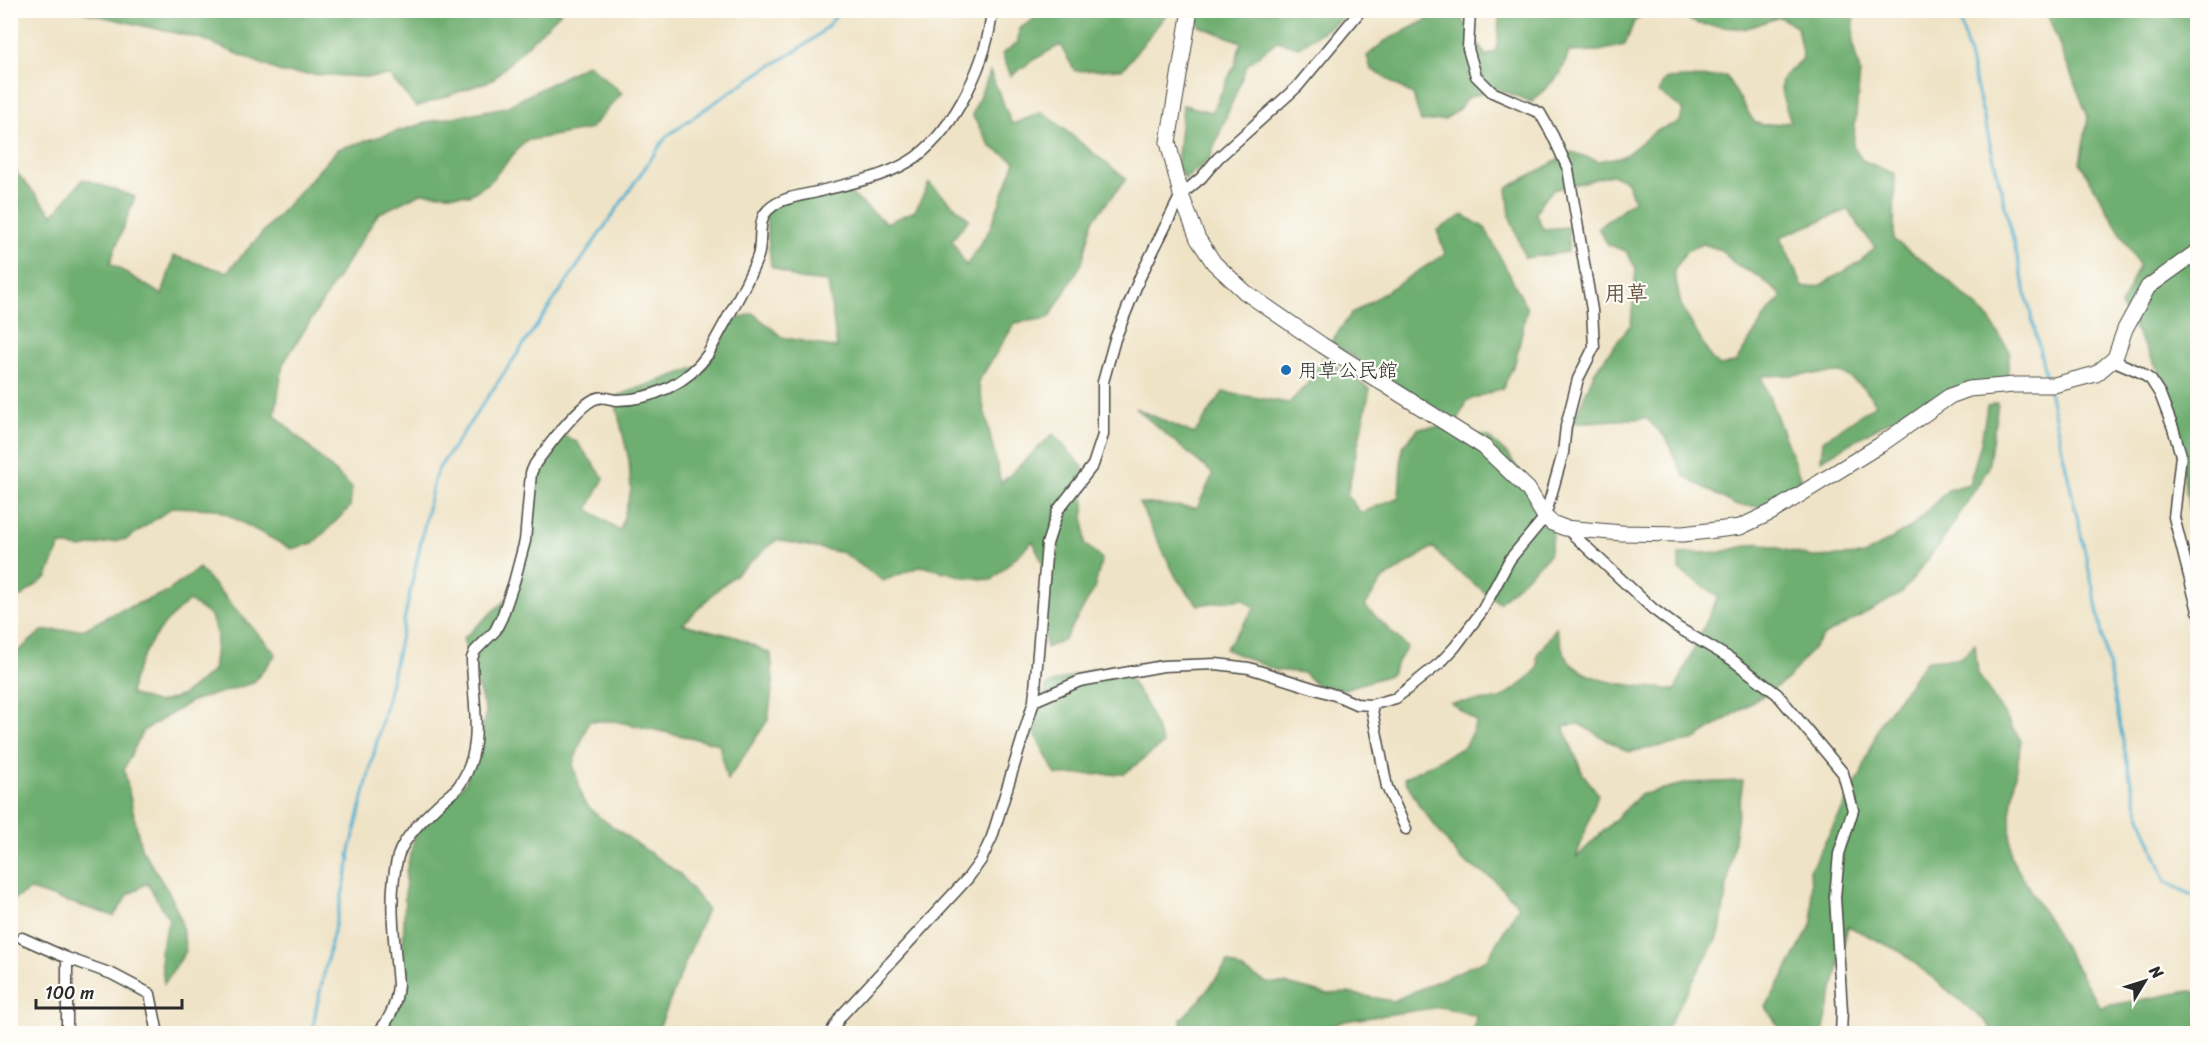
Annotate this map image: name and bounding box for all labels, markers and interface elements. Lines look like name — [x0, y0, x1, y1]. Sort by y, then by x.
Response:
district label: 用草 — [1604, 274, 1648, 313]
place label: 用草公民館 — [1298, 353, 1398, 388]
marker: 用草公民館 — [1279, 363, 1293, 377]
north arrow — [2115, 951, 2175, 1011]
text: N — [2141, 958, 2172, 986]
scale bar — [36, 972, 182, 1010]
text: 100 m — [45, 977, 94, 1009]

